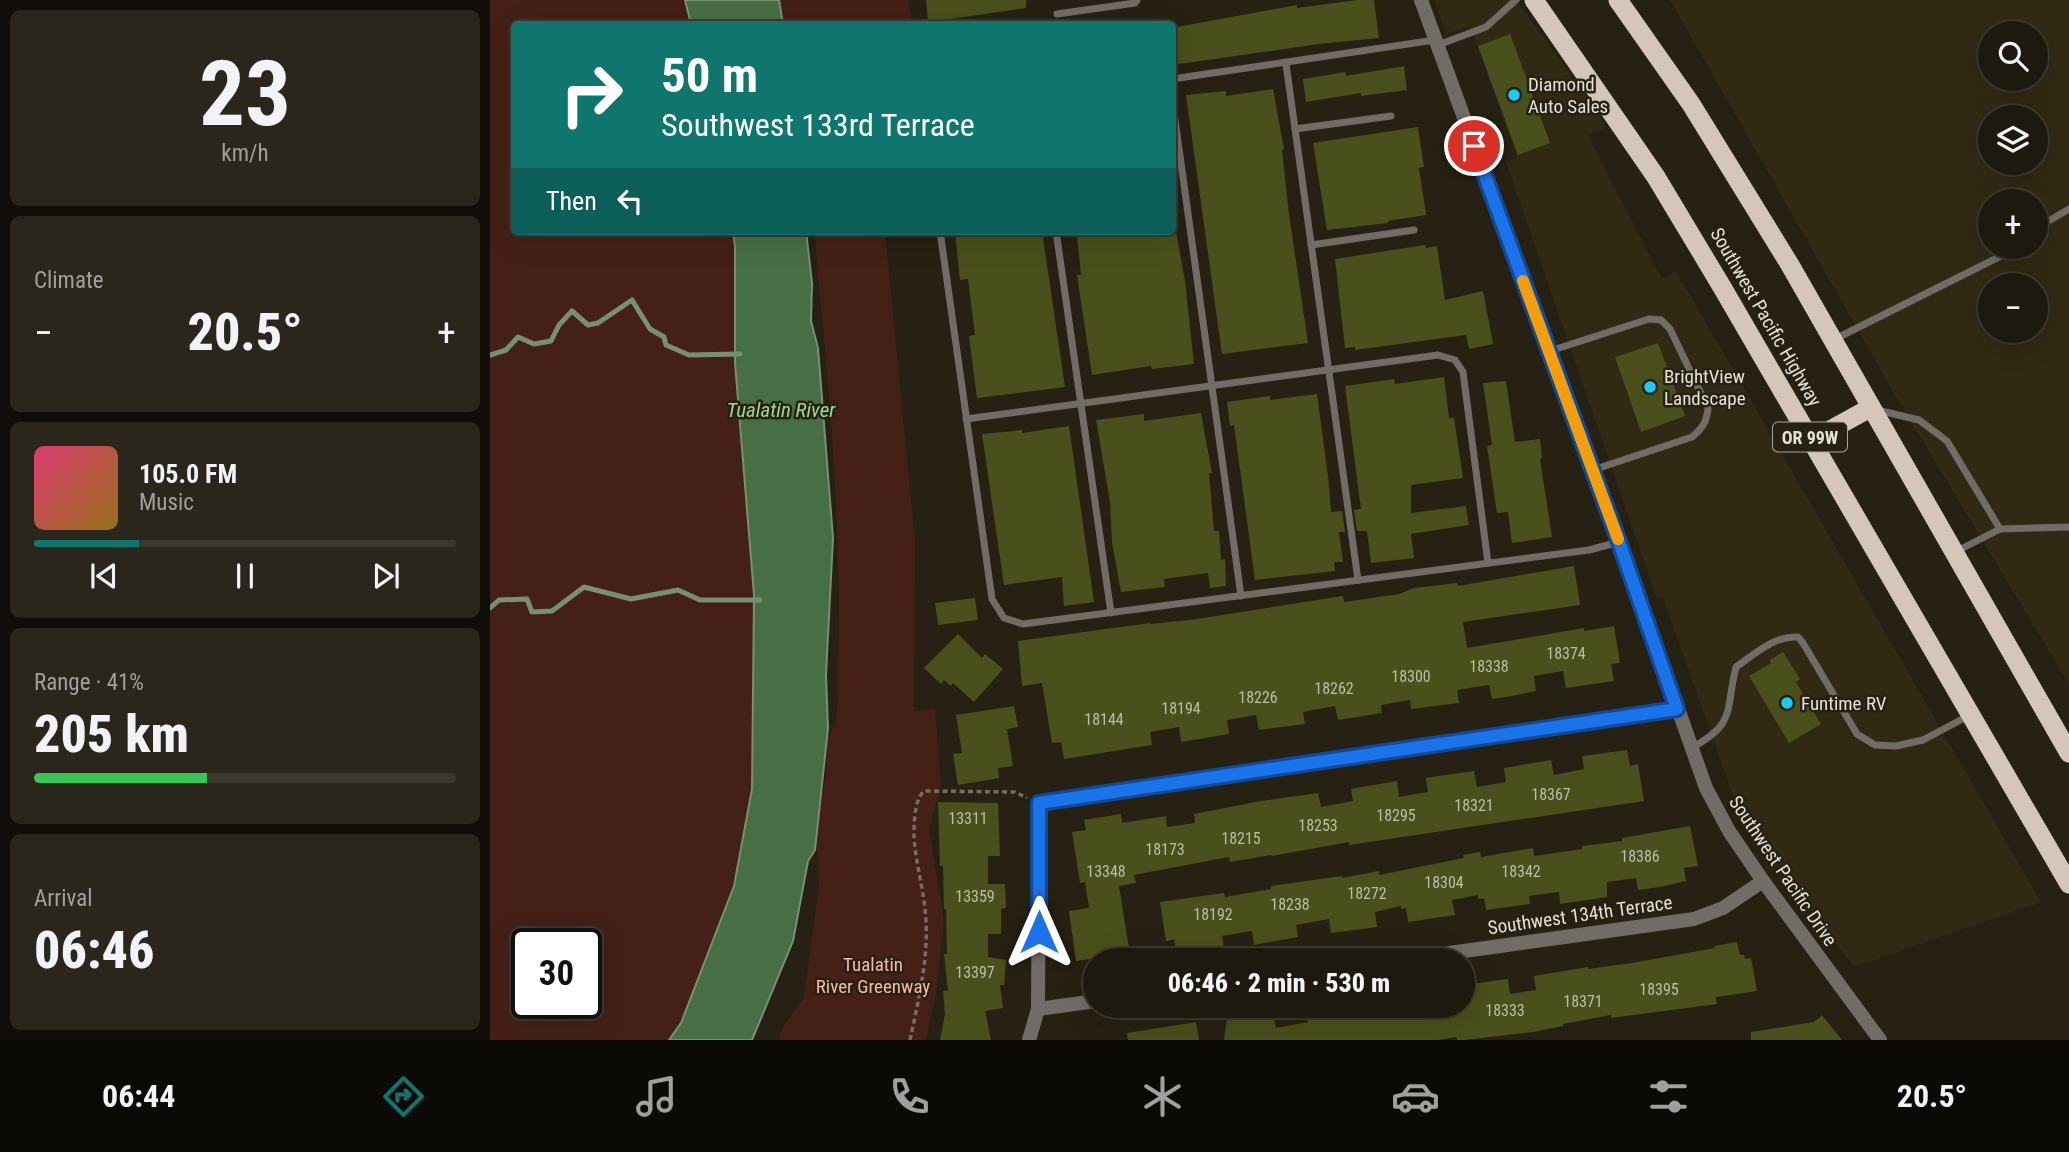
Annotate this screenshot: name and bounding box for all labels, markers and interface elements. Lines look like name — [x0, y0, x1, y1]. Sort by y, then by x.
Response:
map controls — [1978, 21, 2048, 343]
button: search — [1978, 21, 2048, 91]
text: 23 — [199, 41, 291, 147]
text: 50 m — [661, 47, 758, 104]
icon: right — [546, 49, 637, 140]
place label: Diamond Auto Sales — [1528, 73, 1608, 118]
marker: Diamond Auto Sales — [1506, 87, 1522, 103]
button: layers — [1978, 105, 2048, 175]
text: Southwest 133rd Terrace — [661, 106, 975, 144]
pin — [1444, 116, 1504, 176]
icon: arrive — [1455, 127, 1493, 165]
text: km/h — [221, 140, 269, 167]
icon: left — [611, 182, 649, 220]
text: Then — [546, 186, 597, 216]
button: + — [1978, 189, 2048, 259]
street label: Southwest Pacific Highway — [1705, 224, 1827, 410]
text: Climate — [34, 267, 104, 294]
button: − — [1978, 273, 2048, 343]
text: 20.5° — [187, 302, 303, 363]
text: − — [34, 311, 53, 355]
text: + — [437, 311, 456, 355]
place label: BrightView Landscape — [1664, 365, 1746, 410]
marker: BrightView Landscape — [1642, 379, 1658, 395]
water label: Tualatin River — [727, 398, 836, 422]
road number: OR 99W — [1773, 422, 1847, 452]
text: 105.0 FM — [139, 459, 237, 489]
text: Music — [139, 489, 194, 516]
icon: previous — [85, 557, 123, 595]
icon: pause — [226, 557, 264, 595]
icon: next — [367, 557, 405, 595]
house number: 18374 — [1546, 644, 1586, 663]
house number: 18338 — [1469, 657, 1509, 676]
house number: 18300 — [1391, 667, 1431, 686]
text: Range · 41% — [34, 669, 144, 696]
house number: 18262 — [1314, 679, 1354, 698]
house number: 18226 — [1238, 688, 1278, 707]
place label: Funtime RV — [1801, 692, 1887, 715]
marker: Funtime RV — [1779, 695, 1795, 711]
house number: 18194 — [1161, 699, 1201, 718]
text: 205 km — [34, 704, 189, 765]
house number: 18144 — [1084, 710, 1124, 729]
house number: 18367 — [1531, 785, 1571, 804]
street label: Southwest Pacific Drive — [1724, 791, 1842, 951]
house number: 18321 — [1454, 796, 1494, 815]
house number: 18295 — [1376, 806, 1416, 825]
house number: 13311 — [948, 809, 988, 828]
house number: 18253 — [1298, 816, 1338, 835]
house number: 18215 — [1221, 829, 1261, 848]
house number: 18173 — [1145, 840, 1185, 859]
house number: 18386 — [1620, 847, 1660, 866]
house number: 13348 — [1086, 862, 1126, 881]
house number: 18342 — [1501, 862, 1541, 881]
house number: 18304 — [1424, 873, 1464, 892]
house number: 18272 — [1347, 884, 1387, 903]
text: Arrival — [34, 885, 93, 912]
house number: 13359 — [955, 887, 995, 906]
street label: Southwest 134th Terrace — [1486, 891, 1674, 939]
position arrow — [1002, 895, 1076, 969]
house number: 18238 — [1270, 895, 1310, 914]
house number: 18192 — [1193, 905, 1233, 924]
text: 06:46 — [34, 920, 154, 981]
speed limit sign: 30 — [511, 928, 602, 1019]
park label: Tualatin River Greenway — [816, 953, 930, 998]
house number: 13397 — [955, 963, 995, 982]
text: 06:46 · 2 min · 530 m — [1168, 968, 1390, 998]
house number: 18395 — [1639, 980, 1679, 999]
house number: 18371 — [1563, 992, 1603, 1011]
house number: 18333 — [1485, 1001, 1525, 1020]
icon: directions — [379, 1072, 428, 1121]
icon: music — [632, 1072, 681, 1121]
icon: phone — [885, 1072, 934, 1121]
icon: climate — [1138, 1072, 1187, 1121]
icon: car — [1391, 1072, 1440, 1121]
icon: filters — [1644, 1072, 1693, 1121]
text: 06:44 — [102, 1077, 175, 1115]
text: 20.5° — [1897, 1077, 1967, 1115]

